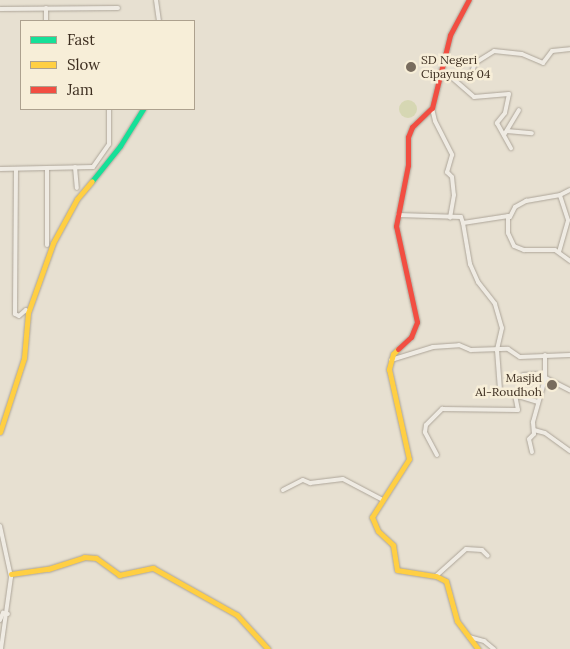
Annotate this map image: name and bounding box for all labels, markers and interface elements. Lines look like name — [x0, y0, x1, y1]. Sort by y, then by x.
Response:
legend — [20, 20, 195, 110]
text: Fast — [67, 30, 95, 49]
place label: SD Negeri Cipayung 04 — [421, 53, 491, 81]
text: Slow — [67, 55, 100, 74]
marker: SD Negeri Cipayung 04 — [405, 61, 417, 73]
text: Jam — [67, 80, 94, 99]
place label: Masjid Al-Roudhoh — [475, 371, 542, 399]
marker: Masjid Al-Roudhoh — [546, 379, 558, 391]

